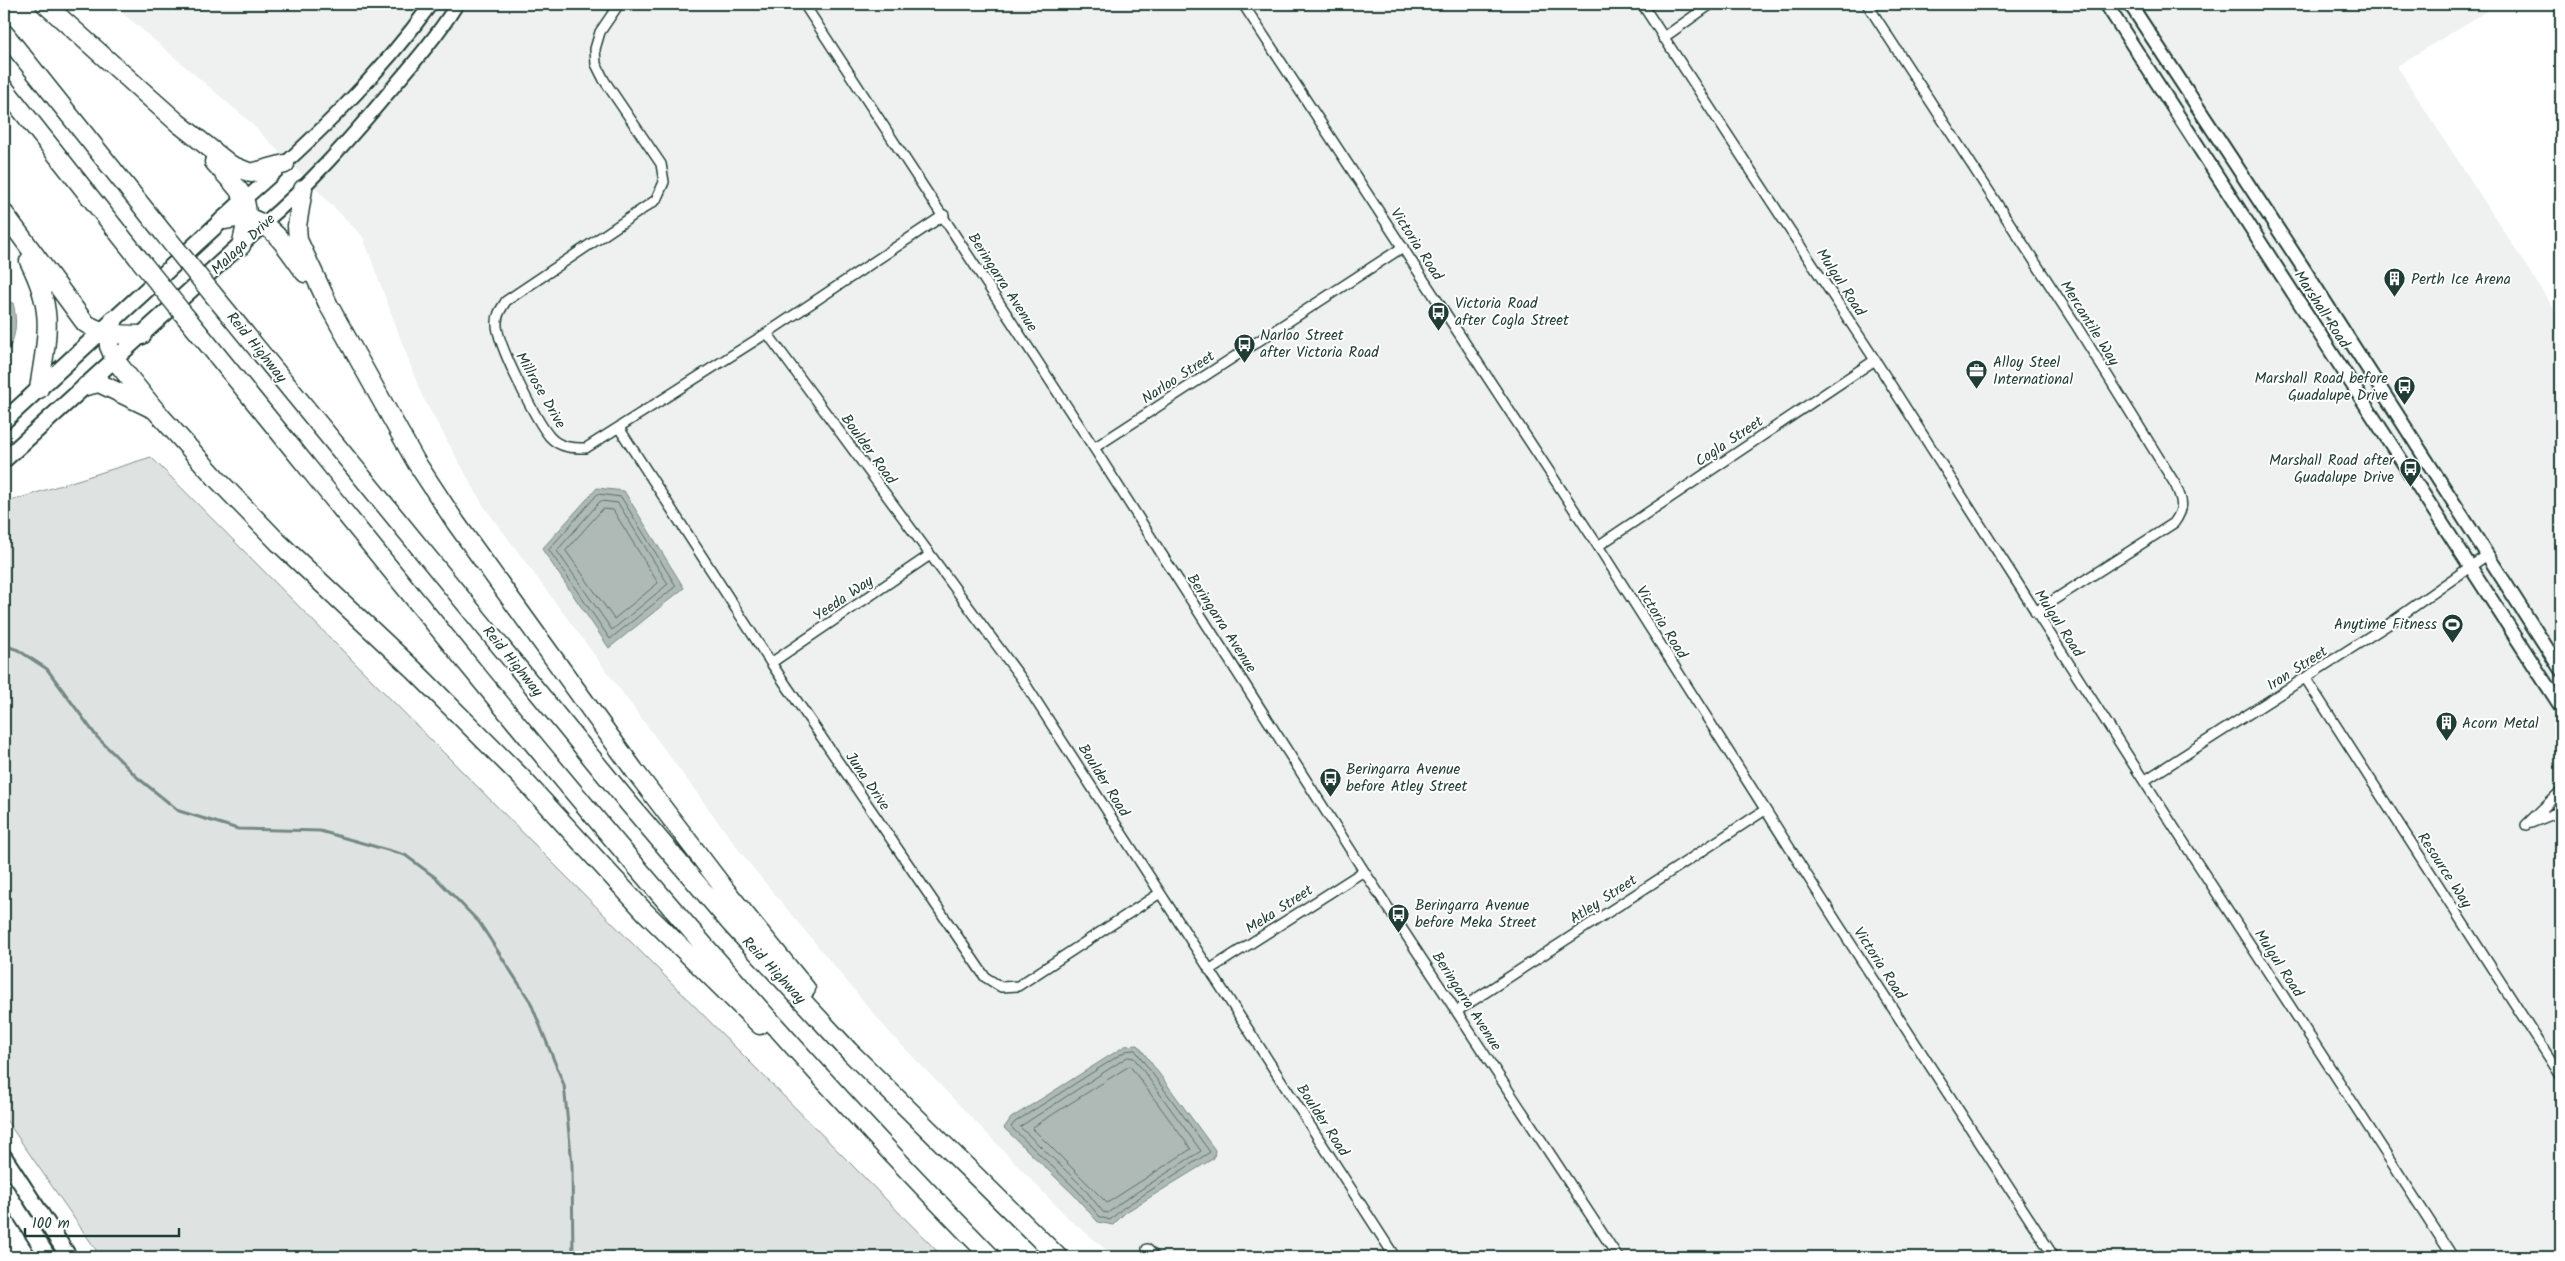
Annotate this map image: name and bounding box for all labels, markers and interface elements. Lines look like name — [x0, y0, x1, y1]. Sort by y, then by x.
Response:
street label: Victoria Road — [1384, 203, 1449, 286]
street label: Malaga Drive — [206, 208, 282, 281]
street label: Beringarra Avenue — [961, 228, 1043, 337]
street label: Mulgul Road — [1809, 244, 1871, 322]
street label: Marshall Road — [2287, 266, 2356, 354]
building icon: Perth Ice Arena — [2383, 267, 2407, 298]
place label: Perth Ice Arena — [2411, 268, 2511, 292]
street label: Mercantile Way — [2053, 276, 2126, 372]
place label: Victoria Road after Cogla Street — [1455, 292, 1569, 333]
bus stop icon: Victoria Road after Cogla Street — [1427, 300, 1451, 331]
street label: Reid Highway — [220, 307, 293, 389]
place label: Narloo Street after Victoria Road — [1260, 324, 1379, 365]
bus stop icon: Narloo Street after Victoria Road — [1232, 332, 1256, 363]
street label: Narloo Street — [1137, 345, 1220, 411]
street label: Millrose Drive — [508, 348, 572, 434]
place label: Alloy Steel International — [1993, 351, 2073, 392]
office icon: Alloy Steel International — [1965, 359, 1989, 390]
place label: Marshall Road before Guadalupe Drive — [2254, 367, 2388, 408]
bus stop icon: Marshall Road before Guadalupe Drive — [2392, 375, 2416, 406]
street label: Boulder Road — [834, 409, 902, 490]
street label: Cogla Street — [1691, 410, 1769, 473]
place label: Marshall Road after Guadalupe Drive — [2269, 449, 2395, 490]
bus stop icon: Marshall Road after Guadalupe Drive — [2398, 457, 2422, 488]
street label: Yeeda Way — [808, 569, 879, 628]
street label: Beringarra Avenue — [1180, 569, 1262, 678]
street label: Victoria Road — [1629, 581, 1693, 664]
street label: Mulgul Road — [2027, 585, 2089, 663]
sports icon: Anytime Fitness — [2441, 612, 2465, 643]
place label: Anytime Fitness — [2334, 613, 2438, 637]
street label: Reid Highway — [476, 621, 549, 703]
street label: Iron Street — [2262, 640, 2333, 698]
building icon: Acorn Metal — [2434, 711, 2458, 742]
place label: Acorn Metal — [2462, 712, 2539, 736]
street label: Boulder Road — [1071, 739, 1135, 822]
street label: Juna Drive — [839, 747, 896, 816]
place label: Beringarra Avenue before Atley Street — [1346, 758, 1467, 799]
bus stop icon: Beringarra Avenue before Atley Street — [1318, 766, 1342, 797]
street label: Resource Way — [2411, 828, 2478, 914]
street label: Atley Street — [1565, 869, 1642, 931]
street label: Meka Street — [1241, 879, 1318, 941]
place label: Beringarra Avenue before Meka Street — [1415, 894, 1537, 935]
bus stop icon: Beringarra Avenue before Meka Street — [1387, 902, 1411, 933]
street label: Victoria Road — [1847, 922, 1912, 1005]
street label: Mulgul Road — [2247, 925, 2309, 1003]
street label: Reid Highway — [735, 931, 812, 1011]
street label: Beringarra Avenue — [1425, 947, 1507, 1056]
street label: Boulder Road — [1290, 1079, 1355, 1162]
scale bar — [25, 1206, 179, 1238]
text: 100 m — [32, 1212, 70, 1236]

